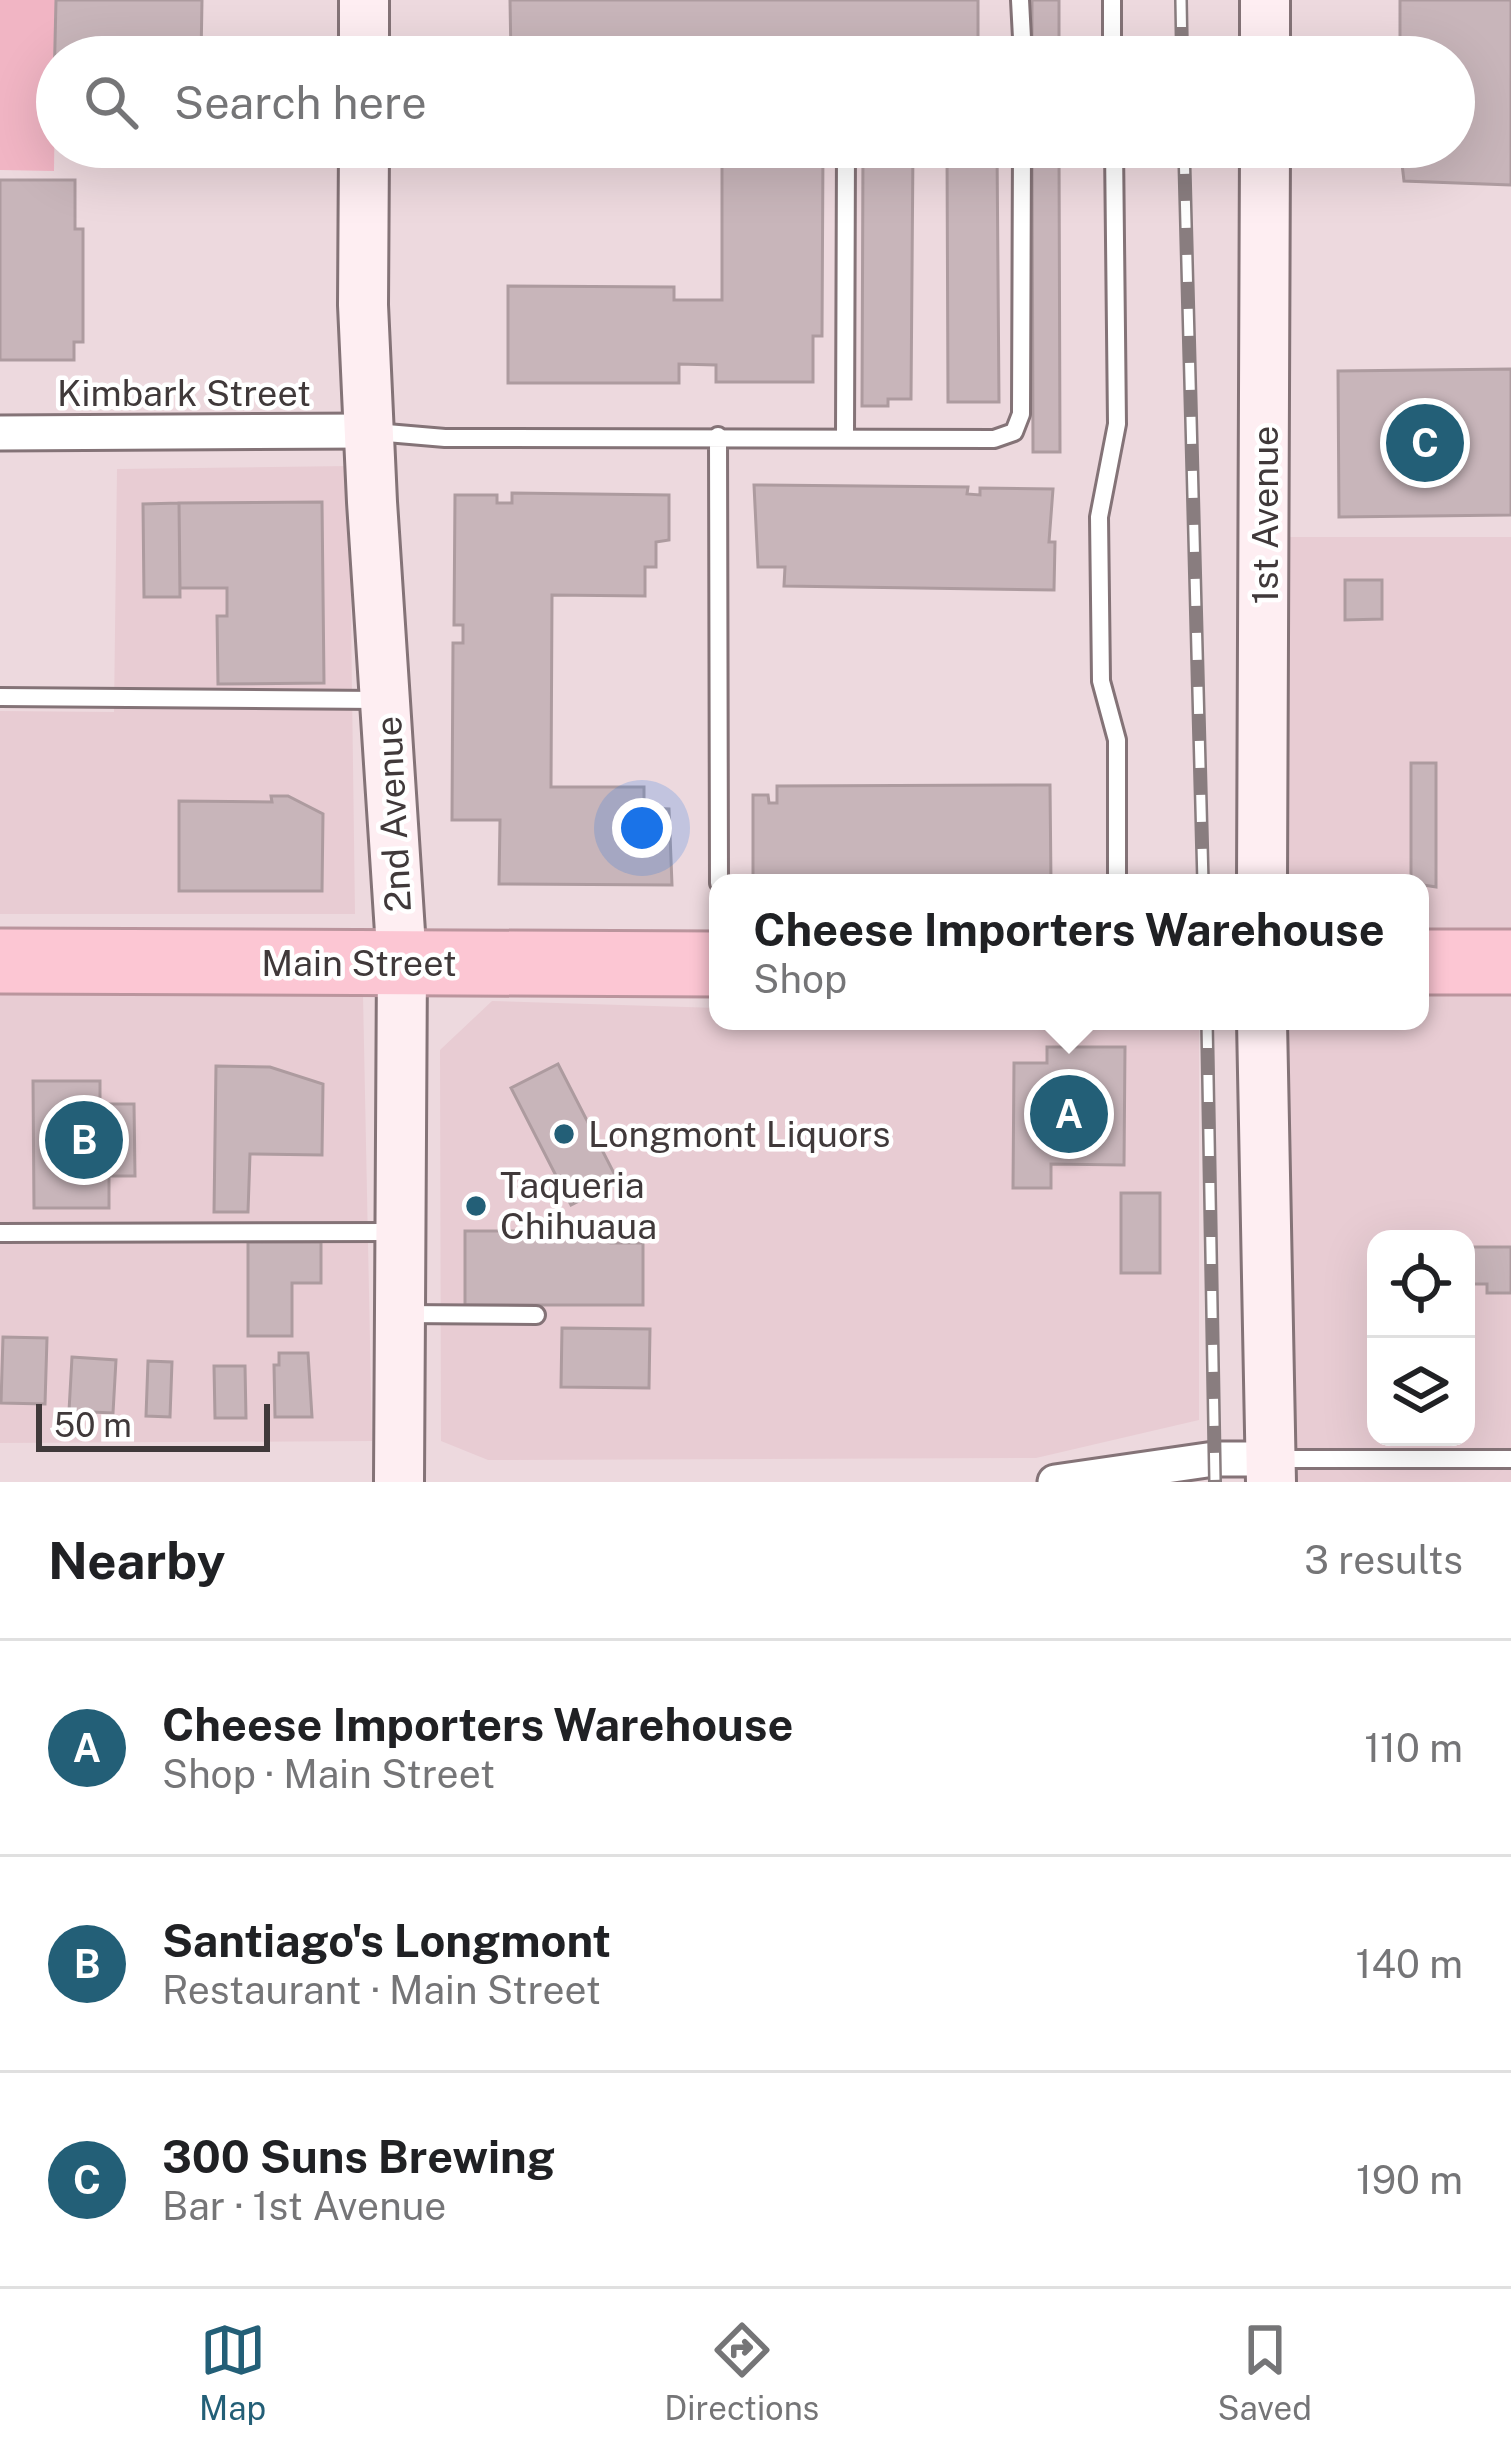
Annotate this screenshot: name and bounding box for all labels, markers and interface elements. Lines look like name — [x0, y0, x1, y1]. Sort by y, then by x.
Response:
search box — [36, 36, 1475, 168]
icon: search — [78, 69, 144, 135]
text: Search here — [174, 76, 427, 129]
street label: Kimbark Street — [57, 372, 311, 414]
pin: C — [1386, 398, 1464, 488]
street label: 1st Avenue — [1244, 426, 1286, 604]
street label: 2nd Avenue — [367, 715, 419, 913]
your location — [612, 798, 672, 858]
popup — [709, 874, 1429, 1030]
text: Cheese Importers Warehouse — [753, 903, 1385, 956]
street label: Main Street — [261, 942, 457, 984]
text: Shop — [753, 956, 847, 1002]
pin: A — [1030, 1069, 1108, 1159]
pin: B — [45, 1095, 123, 1185]
place label: Longmont Liquors — [588, 1113, 890, 1155]
marker: Longmont Liquors — [551, 1121, 577, 1147]
place label: Taqueria Chihuaua — [500, 1164, 657, 1247]
marker: Taqueria Chihuaua — [463, 1193, 489, 1219]
map controls — [1367, 1230, 1475, 1446]
button: locate — [1367, 1230, 1475, 1338]
button: layers — [1367, 1338, 1475, 1446]
scale bar — [36, 1398, 270, 1451]
text: 50 m — [54, 1406, 132, 1444]
text: Nearby — [48, 1531, 225, 1590]
text: 3 results — [1304, 1537, 1463, 1583]
text: Cheese Importers Warehouse — [162, 1698, 793, 1751]
text: A — [73, 1725, 101, 1771]
text: 110 m — [1364, 1725, 1463, 1771]
text: Shop · Main Street — [162, 1751, 495, 1797]
text: Santiago's Longmont — [162, 1914, 611, 1967]
text: B — [74, 1941, 100, 1987]
text: 140 m — [1356, 1941, 1463, 1987]
text: Restaurant · Main Street — [162, 1967, 601, 2013]
text: 300 Suns Brewing — [162, 2130, 555, 2183]
text: C — [73, 2157, 101, 2203]
text: 190 m — [1356, 2157, 1463, 2203]
text: Bar · 1st Avenue — [162, 2183, 446, 2229]
tab: Map — [199, 2317, 266, 2427]
tab: Directions — [664, 2317, 819, 2427]
tab: Saved — [1218, 2317, 1312, 2427]

